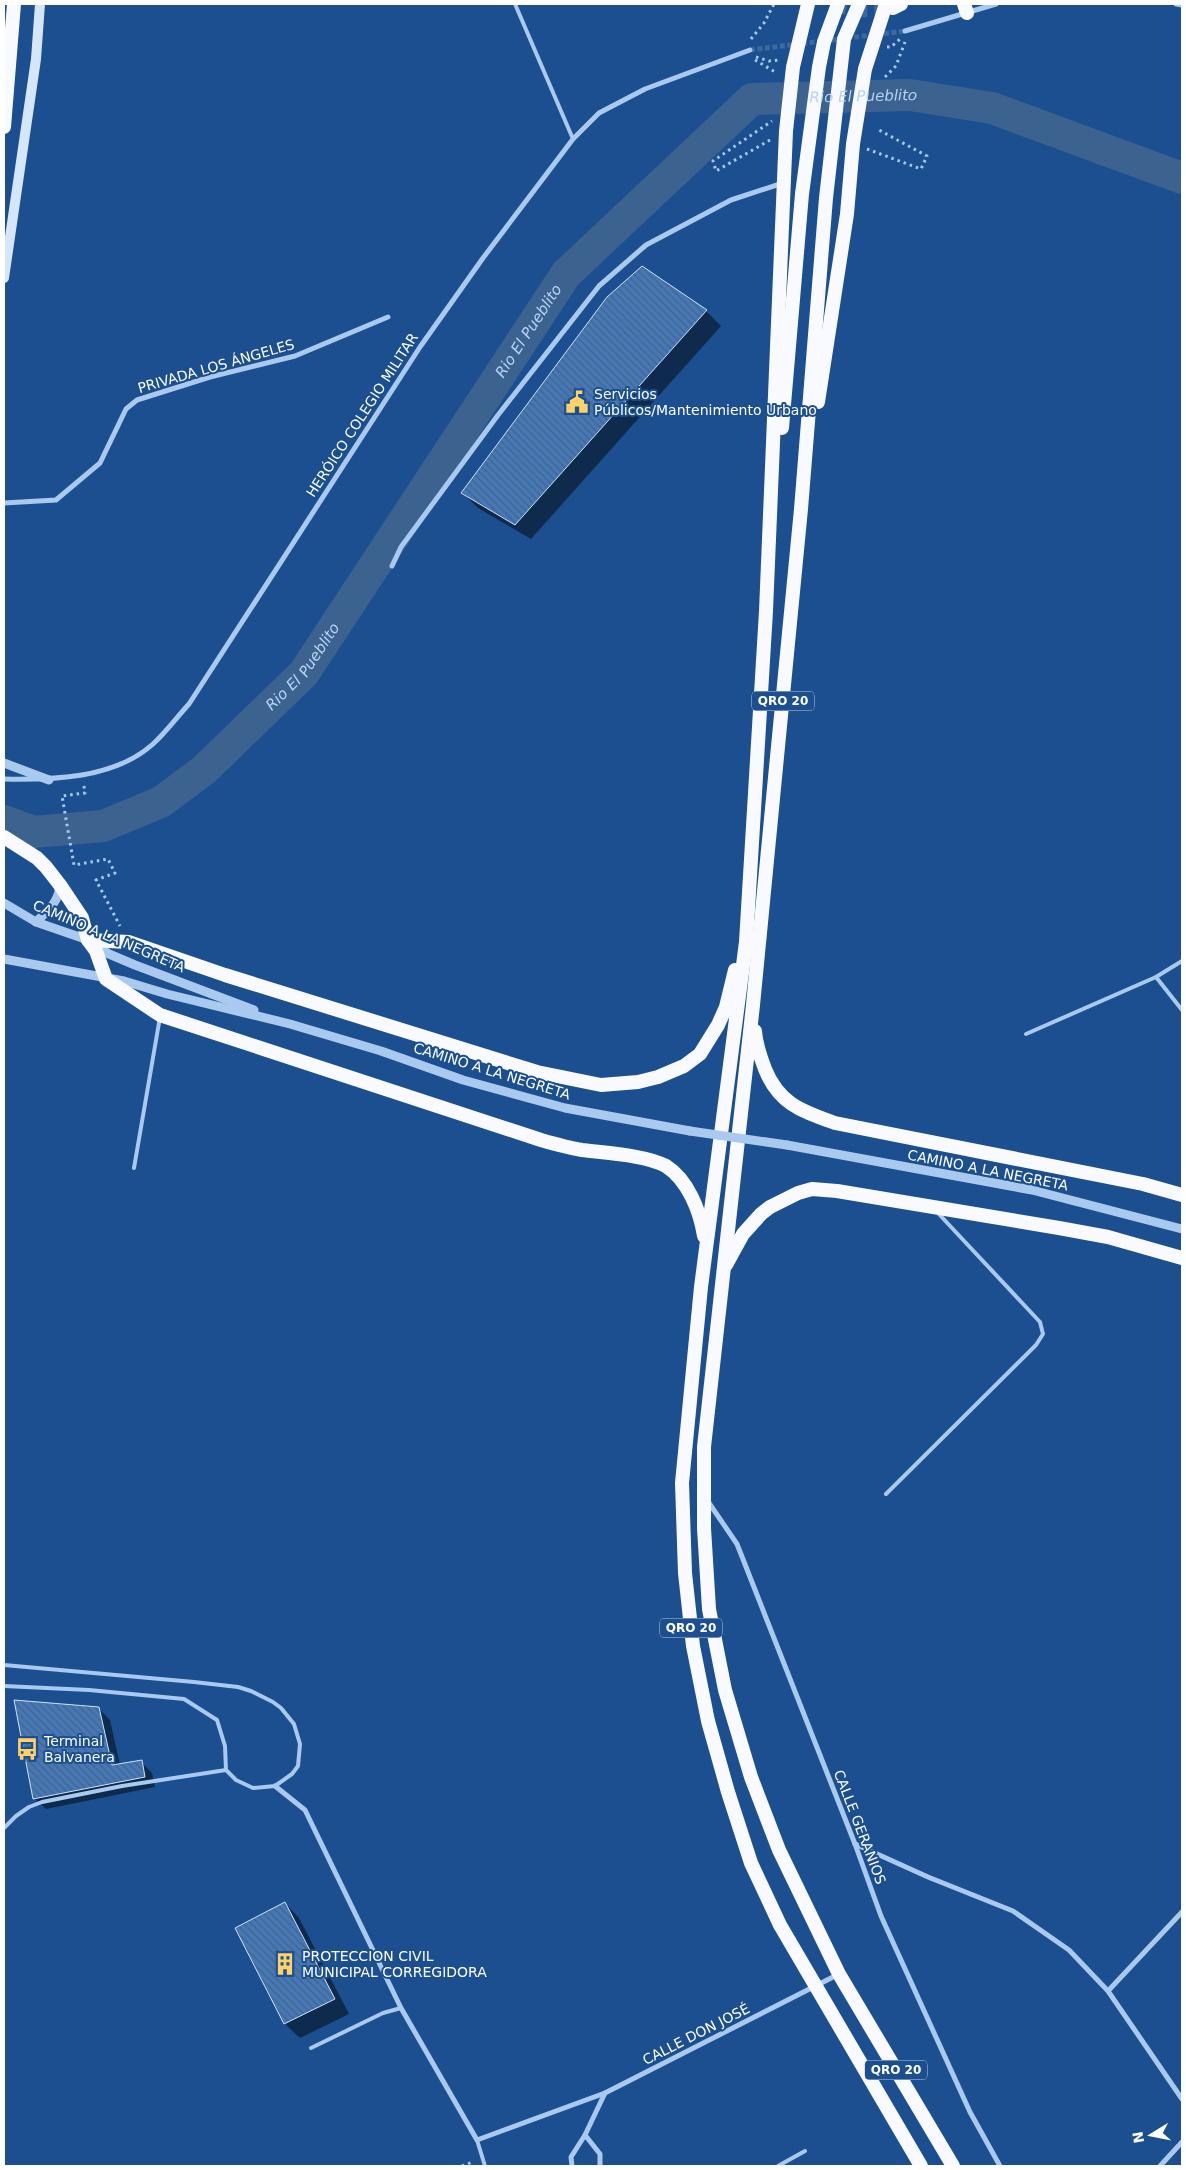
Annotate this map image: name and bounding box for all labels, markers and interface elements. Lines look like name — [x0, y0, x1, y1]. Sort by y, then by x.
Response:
water label: Rio El Pueblito — [809, 86, 919, 107]
water label: Rio El Pueblito — [491, 281, 566, 381]
street label: HERÓICO COLEGIO MILITAR — [302, 329, 421, 500]
street label: PRIVADA LOS ÁNGELES — [136, 336, 296, 396]
place label: Servicios Públicos/Mantenimiento Urbano — [594, 386, 817, 418]
public building icon: Servicios Públicos/Mantenimiento Urbano — [564, 389, 590, 415]
water label: Rio El Pueblito — [262, 620, 343, 714]
road number: QRO 20 — [752, 691, 814, 710]
street label: CAMINO A LA NEGRETA — [31, 897, 188, 975]
street label: CAMINO A LA NEGRETA — [411, 1039, 573, 1103]
street label: CAMINO A LA NEGRETA — [906, 1147, 1070, 1194]
road number: QRO 20 — [660, 1619, 722, 1638]
place label: Terminal Balvanera — [43, 1733, 115, 1765]
bus stop icon: Terminal Balvanera — [14, 1736, 40, 1762]
street label: CALLE GERANIOS — [831, 1768, 889, 1887]
place label: PROTECCION CIVIL MUNICIPAL CORREGIDORA — [302, 1948, 487, 1980]
building icon: PROTECCION CIVIL MUNICIPAL CORREGIDORA — [272, 1951, 298, 1977]
street label: CALLE DON JOSÉ — [640, 2000, 752, 2068]
road number: QRO 20 — [865, 2060, 927, 2080]
north arrow — [1126, 2110, 1176, 2160]
text: N — [1129, 2130, 1147, 2144]

